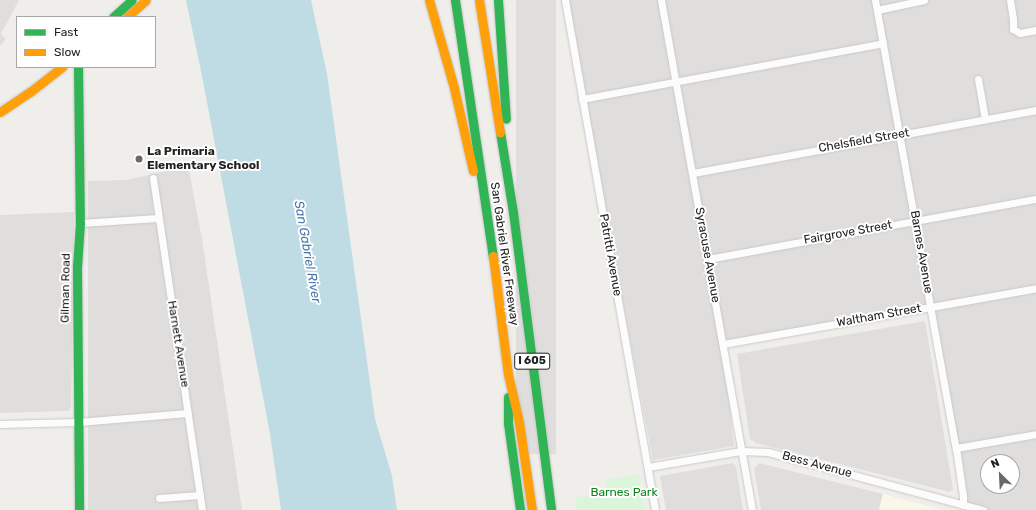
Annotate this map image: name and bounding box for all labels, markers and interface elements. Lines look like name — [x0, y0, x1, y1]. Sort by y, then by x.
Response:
legend — [16, 16, 156, 68]
text: Fast — [54, 25, 78, 39]
text: Slow — [54, 45, 81, 59]
street label: Chelsfield Street — [817, 126, 911, 156]
place label: La Primaria Elementary School — [147, 145, 260, 173]
marker: La Primaria Elementary School — [134, 154, 144, 164]
street label: San Gabriel River Freeway — [487, 181, 521, 327]
water label: San Gabriel River — [290, 200, 324, 304]
street label: Syracuse Avenue — [692, 206, 722, 304]
street label: Barnes Avenue — [907, 209, 935, 295]
street label: Patritti Avenue — [596, 213, 624, 297]
street label: Fairgrove Street — [803, 218, 893, 248]
street label: Gilman Road — [58, 253, 74, 323]
street label: Harnett Avenue — [164, 299, 192, 389]
street label: Waltham Street — [835, 301, 923, 331]
road number: I 605 — [514, 352, 550, 370]
street label: Bess Avenue — [780, 449, 854, 481]
north arrow — [980, 454, 1020, 494]
text: N — [989, 456, 1002, 471]
park label: Barnes Park — [590, 486, 658, 500]

